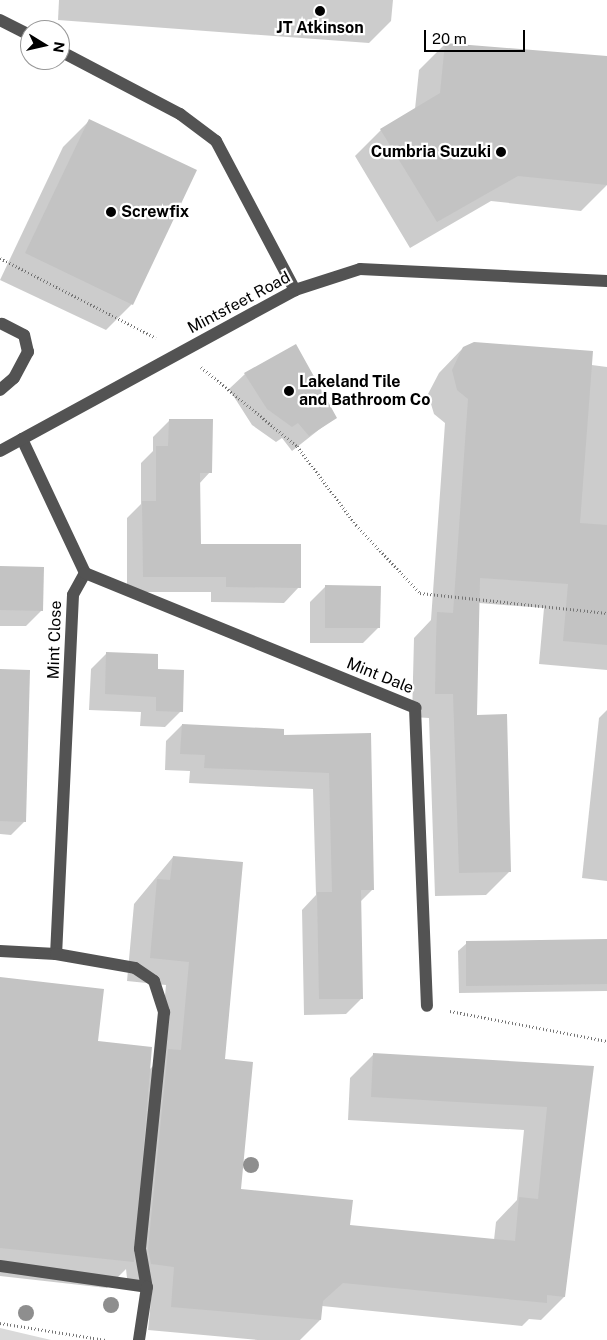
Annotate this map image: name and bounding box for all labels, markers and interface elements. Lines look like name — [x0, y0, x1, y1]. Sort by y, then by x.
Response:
marker: JT Atkinson — [314, 5, 326, 17]
place label: JT Atkinson — [276, 18, 364, 38]
north arrow — [20, 20, 70, 70]
scale bar — [427, 20, 528, 52]
text: 20 m — [432, 30, 467, 47]
text: N — [50, 41, 68, 54]
place label: Cumbria Suzuki — [371, 142, 491, 162]
marker: Cumbria Suzuki — [495, 146, 507, 158]
place label: Screwfix — [121, 202, 189, 222]
marker: Screwfix — [105, 206, 117, 218]
street label: Mintsfeet Road — [184, 268, 294, 338]
place label: Lakeland Tile and Bathroom Co — [299, 372, 430, 410]
marker: Lakeland Tile and Bathroom Co — [283, 385, 295, 397]
street label: Mint Close — [44, 600, 66, 680]
street label: Mint Dale — [344, 654, 416, 698]

